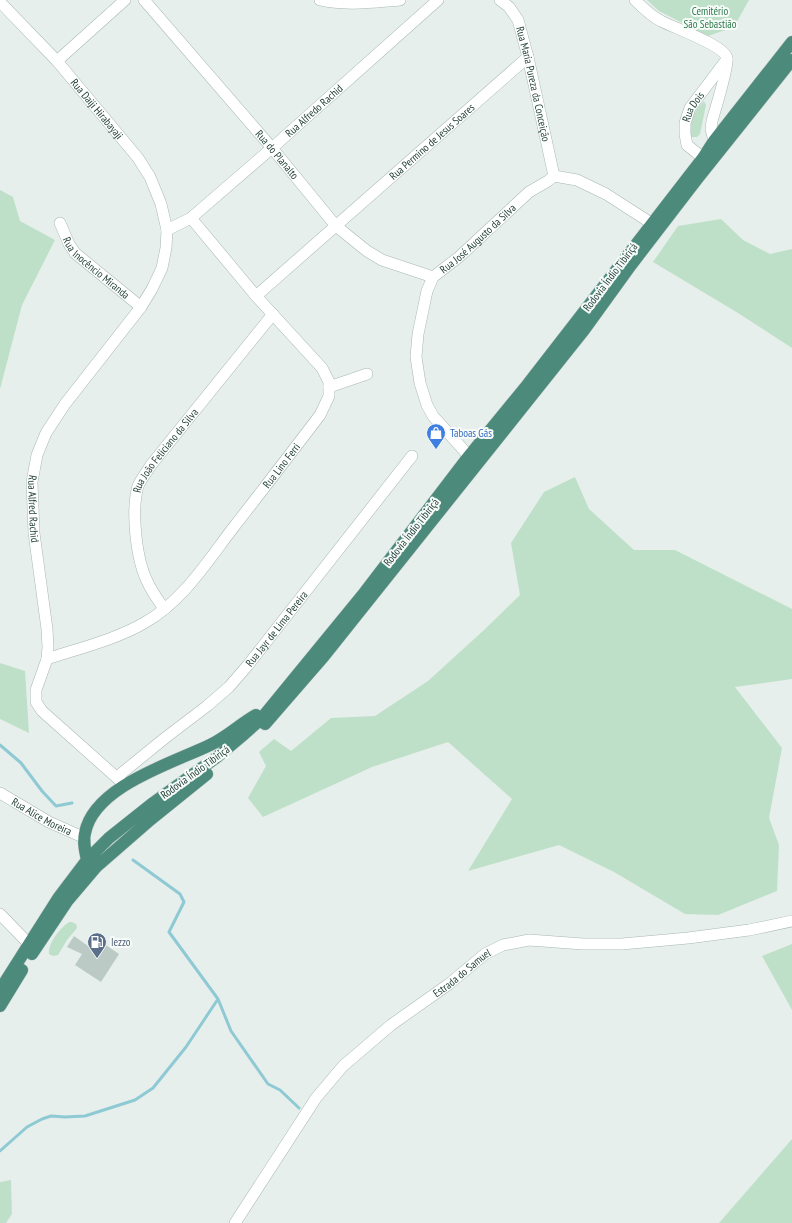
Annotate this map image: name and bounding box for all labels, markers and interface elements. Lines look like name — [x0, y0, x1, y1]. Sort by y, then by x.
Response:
park label: Cemitério São Sebastião — [684, 4, 737, 31]
street label: Rua Maria Pureza da Conceição — [513, 25, 553, 143]
street label: Rua Daiji Hirabayaji — [68, 76, 126, 142]
street label: Rua Alfredo Rachid — [282, 81, 346, 140]
street label: Rua Dois — [679, 88, 707, 124]
street label: Rua Permino de Jesus Soares — [386, 100, 478, 183]
street label: Rua do Planalto — [252, 127, 302, 182]
street label: Rua José Augusto da Silva — [437, 201, 519, 276]
street label: Rua Inocêncio Miranda — [60, 235, 132, 302]
street label: Rodovia Índio Tibiriçá — [580, 240, 640, 314]
street label: Rua João Feliciano da Silva — [130, 405, 201, 494]
shop icon: Taboas Gás — [425, 422, 447, 450]
place label: Taboas Gás — [450, 426, 492, 440]
street label: Rua Lino Ferri — [260, 440, 303, 491]
street label: Rua Alfred Rachid — [25, 474, 42, 544]
street label: Rodovia Índio Tibiriçá — [380, 495, 442, 569]
street label: Rua Jayr de Lima Pereira — [242, 588, 311, 669]
street label: Rodovia Índio Tibiriçá — [158, 742, 232, 802]
street label: Rua Alice Moreira — [9, 794, 74, 838]
fuel station icon: Iezzo — [86, 931, 108, 959]
place label: Iezzo — [111, 935, 131, 949]
street label: Estrada do Samuel — [430, 945, 493, 1000]

